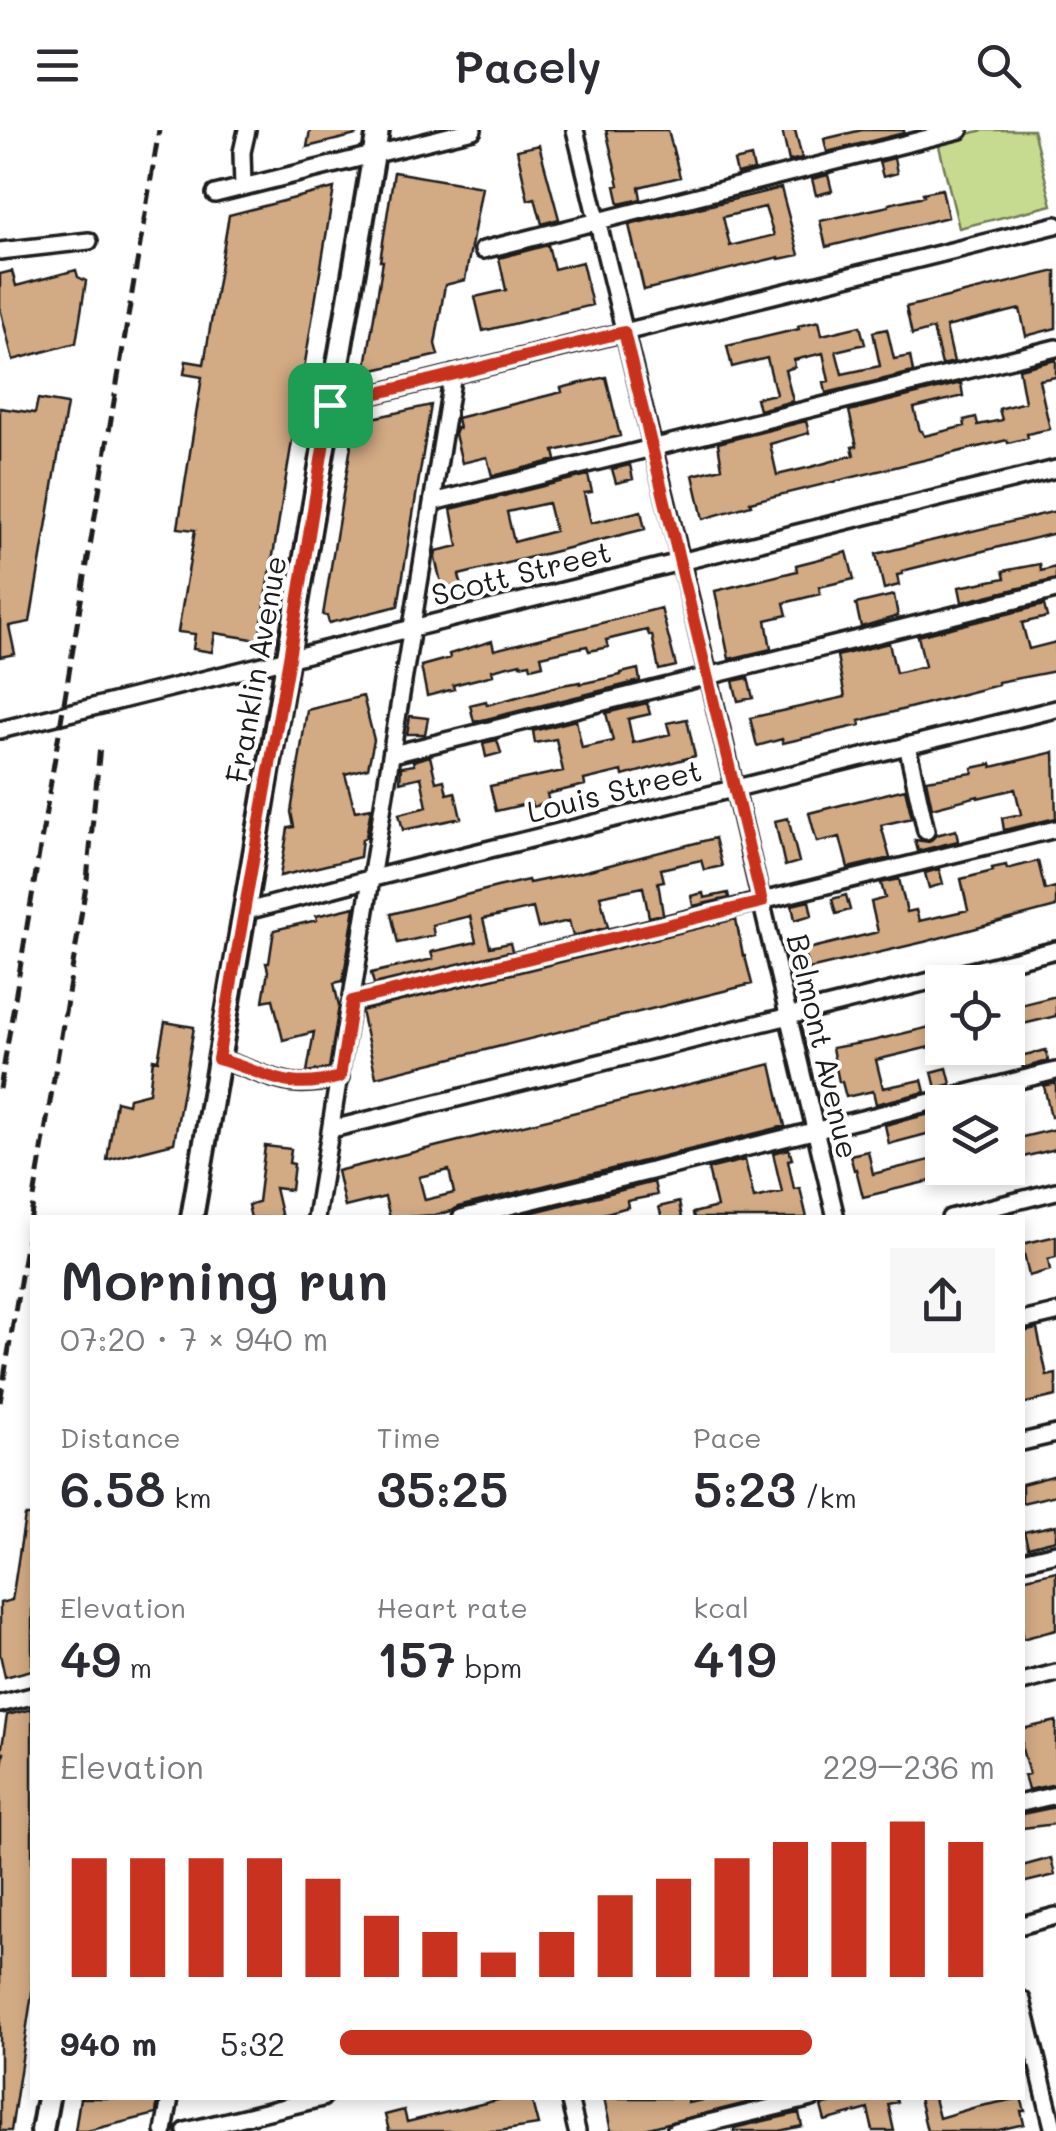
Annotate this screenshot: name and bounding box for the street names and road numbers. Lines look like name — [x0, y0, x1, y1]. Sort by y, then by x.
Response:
street label: Scott Street — [427, 530, 615, 614]
street label: Franklin Avenue — [215, 552, 295, 786]
street label: Louis Street — [522, 749, 706, 831]
street label: Belmont Avenue — [779, 930, 869, 1162]

